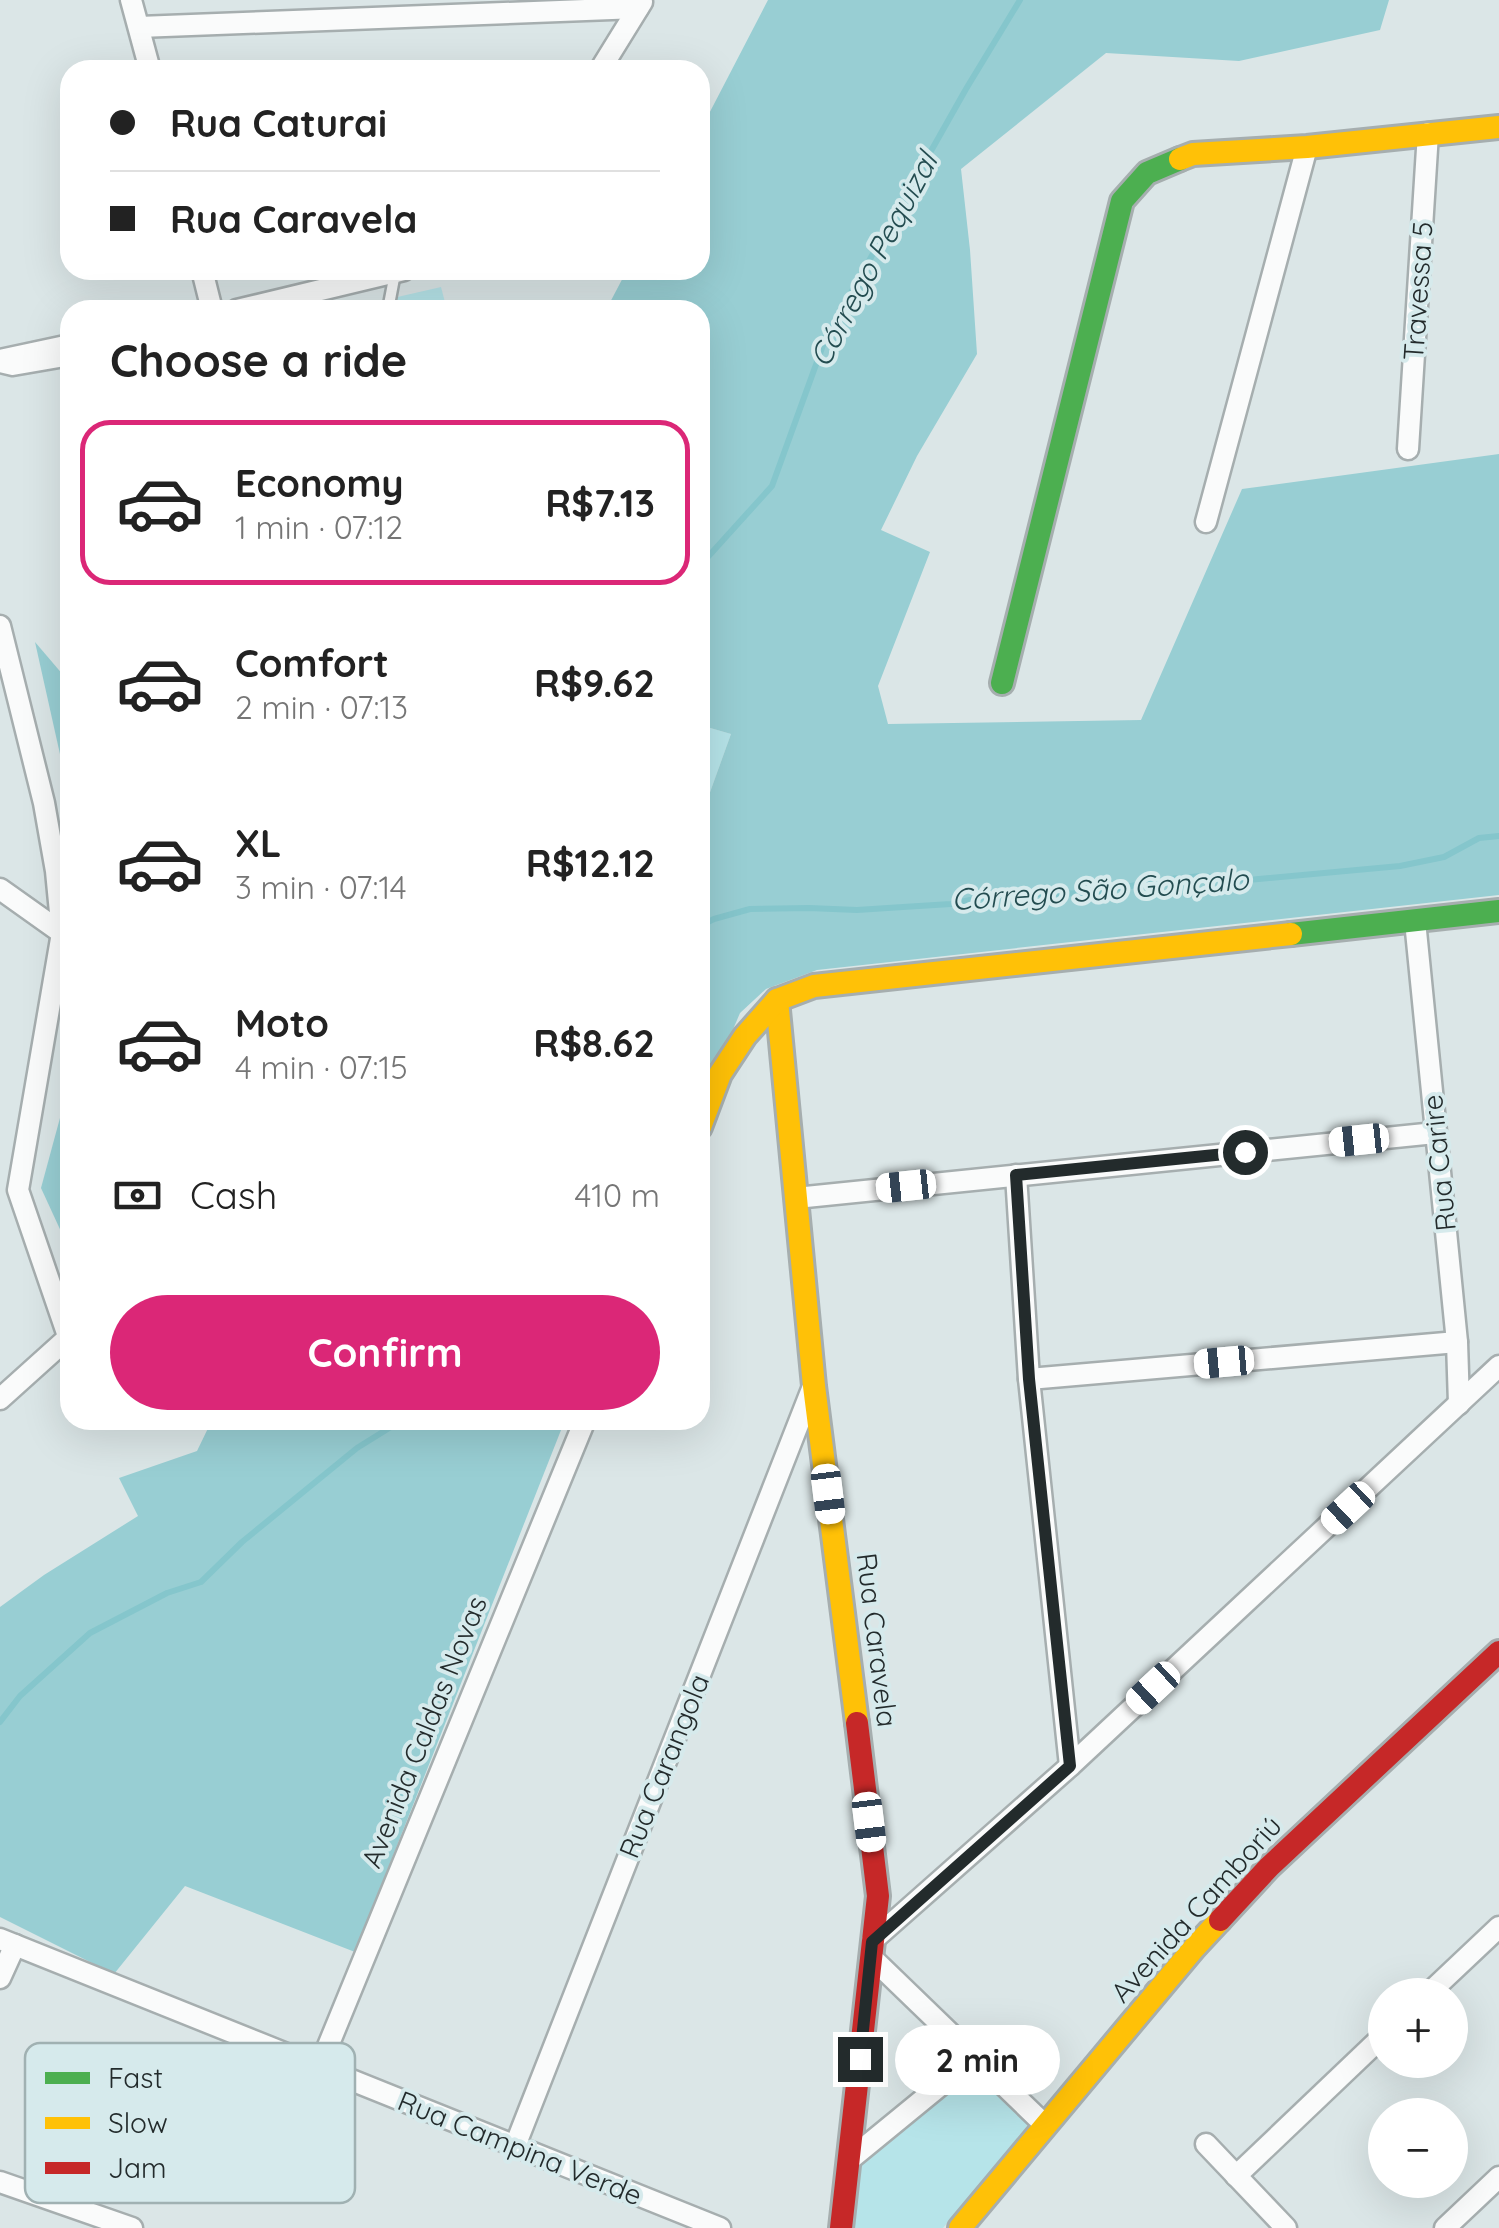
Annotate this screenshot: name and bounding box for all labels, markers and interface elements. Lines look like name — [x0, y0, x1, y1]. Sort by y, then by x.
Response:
text: Rua Caturai — [170, 99, 387, 147]
water label: Córrego Pequizal — [801, 143, 947, 373]
text: Rua Caravela — [170, 195, 417, 243]
street label: Travessa 5 — [1395, 220, 1440, 362]
text: Choose a ride — [110, 332, 407, 388]
icon: car — [115, 458, 205, 548]
text: Economy — [235, 459, 404, 507]
text: R$7.13 — [545, 479, 655, 527]
text: 1 min · 07:12 — [235, 507, 403, 547]
icon: car — [115, 638, 205, 728]
text: Comfort — [235, 639, 389, 687]
text: R$9.62 — [534, 659, 655, 707]
text: 2 min · 07:13 — [235, 687, 408, 727]
icon: car — [115, 818, 205, 908]
text: XL — [235, 819, 281, 867]
text: R$12.12 — [526, 839, 655, 887]
water label: Córrego São Gonçalo — [950, 860, 1252, 918]
text: 3 min · 07:14 — [235, 867, 407, 907]
icon: car — [115, 998, 205, 1088]
text: Moto — [235, 999, 329, 1047]
text: R$8.62 — [533, 1019, 655, 1067]
text: 4 min · 07:15 — [235, 1047, 408, 1087]
street label: Rua Carire — [1414, 1093, 1463, 1233]
car — [1328, 1122, 1390, 1158]
route start — [1223, 1130, 1268, 1175]
icon: cash — [110, 1168, 165, 1223]
car — [875, 1168, 937, 1204]
text: Cash — [190, 1171, 277, 1219]
text: 410 m — [575, 1175, 660, 1215]
button: Confirm — [110, 1295, 660, 1410]
car — [1193, 1344, 1255, 1380]
car — [809, 1462, 847, 1526]
car — [1316, 1477, 1380, 1539]
street label: Rua Caravela — [849, 1551, 906, 1729]
street label: Avenida Caldas Novas — [353, 1591, 494, 1873]
car — [1121, 1657, 1185, 1719]
street label: Rua Carangola — [611, 1669, 716, 1863]
car — [850, 1790, 888, 1854]
street label: Avenida Camboriú — [1103, 1808, 1289, 2009]
map controls — [1368, 1978, 1468, 2198]
button: + — [1368, 1978, 1468, 2078]
callout: 2 min — [895, 2024, 1060, 2094]
route end — [838, 2037, 883, 2082]
text: 2 min — [936, 2040, 1019, 2080]
legend — [25, 2043, 355, 2203]
text: Fast — [108, 2060, 163, 2095]
street label: Rua Campina Verde — [393, 2083, 647, 2213]
button: − — [1368, 2098, 1468, 2198]
text: Slow — [108, 2105, 168, 2140]
text: Jam — [108, 2150, 167, 2185]

